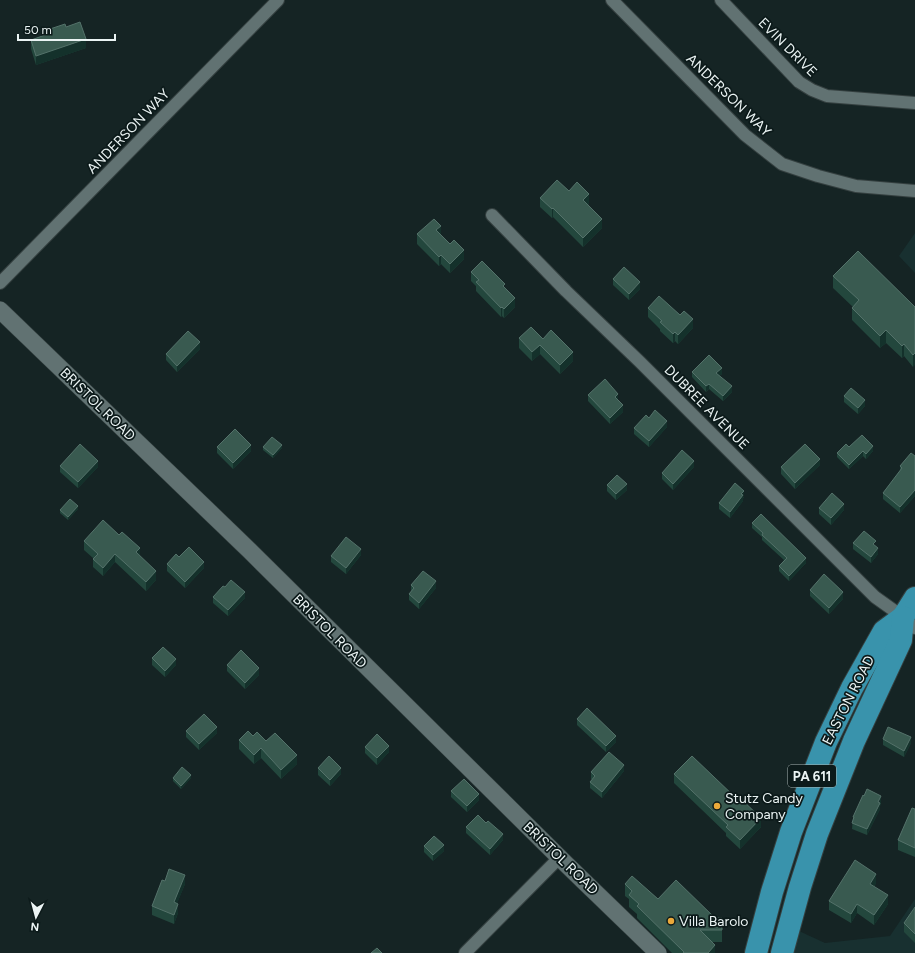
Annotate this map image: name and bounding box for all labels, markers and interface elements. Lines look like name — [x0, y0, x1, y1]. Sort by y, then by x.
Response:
street label: EVIN DRIVE — [755, 14, 821, 80]
scale bar — [18, 16, 115, 42]
text: 50 m — [24, 23, 52, 37]
street label: ANDERSON WAY — [683, 51, 775, 141]
street label: ANDERSON WAY — [84, 85, 174, 177]
street label: DUBREE AVENUE — [661, 361, 753, 453]
street label: BRISTOL ROAD — [57, 364, 139, 444]
street label: BRISTOL ROAD — [289, 591, 370, 672]
street label: EASTON ROAD — [819, 653, 878, 748]
road number: PA 611 — [788, 765, 836, 787]
place label: Stutz Candy Company — [725, 790, 804, 823]
marker: Stutz Candy Company — [712, 801, 722, 811]
street label: BRISTOL ROAD — [520, 818, 602, 898]
north arrow — [16, 897, 56, 937]
place label: Villa Barolo — [679, 913, 748, 930]
marker: Villa Barolo — [666, 916, 676, 926]
text: N — [30, 920, 40, 933]

